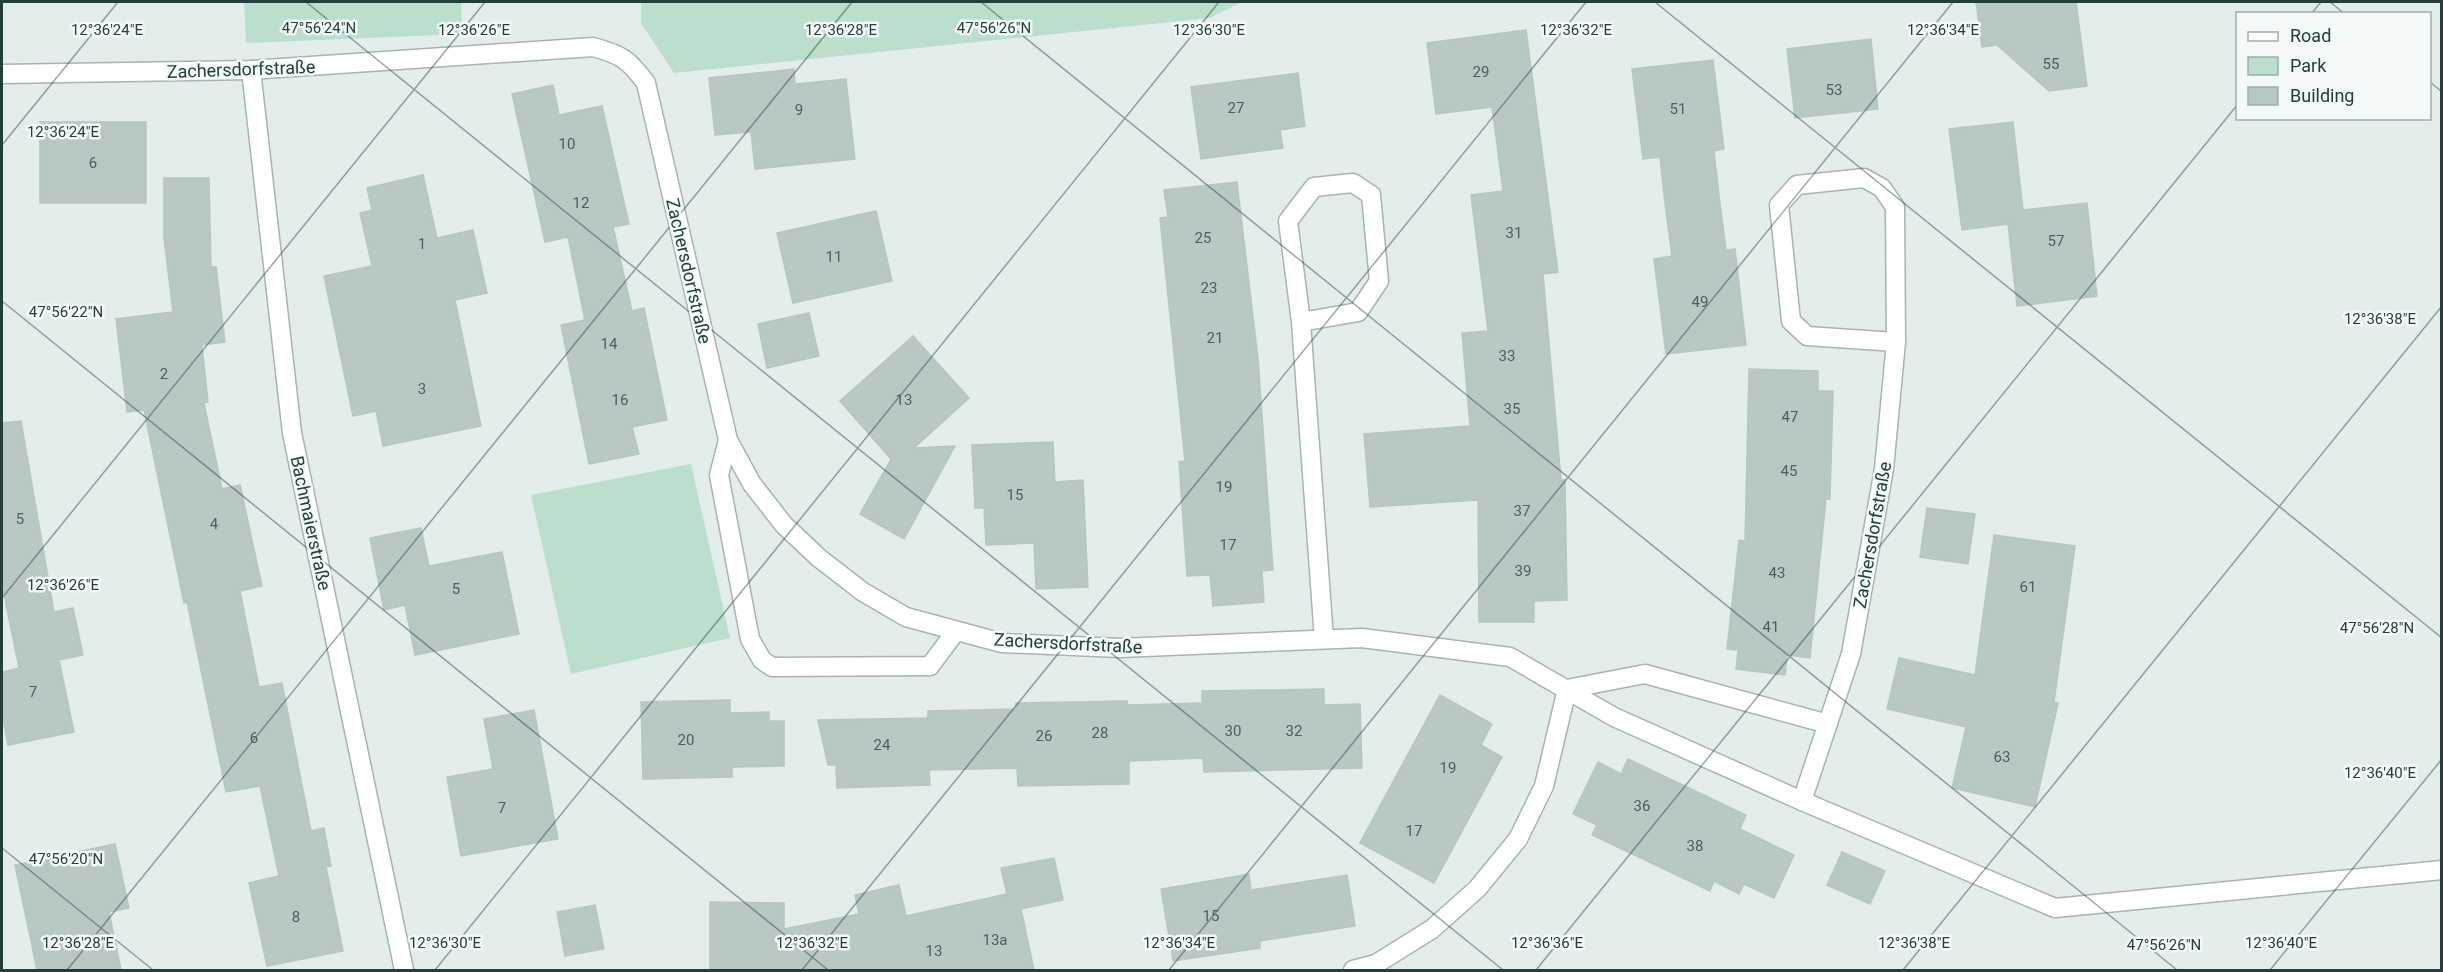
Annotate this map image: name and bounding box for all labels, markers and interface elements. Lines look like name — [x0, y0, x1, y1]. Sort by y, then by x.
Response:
legend — [2236, 12, 2431, 120]
text: 47°56'24"N — [282, 19, 356, 37]
text: 47°56'26"N — [957, 19, 1031, 37]
text: 12°36'24"E — [71, 21, 144, 39]
text: 12°36'26"E — [438, 21, 511, 39]
text: 12°36'28"E — [805, 21, 878, 39]
text: 12°36'30"E — [1173, 21, 1246, 39]
text: 12°36'32"E — [1540, 21, 1613, 39]
text: 12°36'34"E — [1907, 21, 1980, 39]
text: Road — [2290, 25, 2331, 46]
house number: 55 — [2043, 55, 2059, 73]
text: Park — [2290, 55, 2327, 76]
street label: Zachersdorfstraße — [166, 56, 316, 82]
house number: 29 — [1473, 63, 1489, 81]
house number: 53 — [1826, 81, 1842, 99]
text: Building — [2290, 85, 2354, 106]
house number: 27 — [1228, 99, 1244, 117]
house number: 51 — [1670, 100, 1686, 118]
house number: 9 — [795, 101, 803, 119]
text: 12°36'24"E — [27, 123, 100, 141]
house number: 10 — [559, 135, 575, 153]
house number: 6 — [89, 154, 97, 172]
house number: 12 — [573, 194, 589, 212]
street label: Zachersdorfstraße — [662, 196, 716, 346]
house number: 31 — [1506, 224, 1522, 242]
house number: 25 — [1195, 229, 1211, 247]
house number: 57 — [2048, 232, 2064, 250]
house number: 1 — [418, 235, 426, 253]
house number: 11 — [826, 248, 842, 266]
house number: 23 — [1201, 279, 1217, 297]
house number: 49 — [1692, 293, 1708, 311]
text: 47°56'22"N — [29, 303, 103, 321]
text: 12°36'38"E — [2344, 310, 2417, 328]
house number: 21 — [1207, 329, 1223, 347]
house number: 14 — [601, 335, 618, 353]
house number: 33 — [1499, 347, 1515, 365]
house number: 2 — [160, 365, 168, 383]
house number: 3 — [418, 380, 426, 398]
house number: 16 — [612, 391, 628, 409]
house number: 13 — [896, 391, 912, 409]
house number: 35 — [1504, 400, 1520, 418]
house number: 47 — [1782, 408, 1798, 426]
street label: Bachmaierstraße — [286, 454, 336, 592]
street label: Zachersdorfstraße — [1849, 460, 1895, 610]
house number: 45 — [1781, 462, 1797, 480]
house number: 19 — [1216, 478, 1232, 496]
house number: 15 — [1007, 486, 1023, 504]
house number: 37 — [1514, 502, 1530, 520]
house number: 5 — [16, 510, 24, 528]
house number: 4 — [210, 515, 219, 533]
house number: 17 — [1220, 536, 1236, 554]
house number: 39 — [1515, 562, 1531, 580]
house number: 43 — [1769, 564, 1785, 582]
text: 12°36'26"E — [27, 576, 100, 594]
house number: 61 — [2020, 578, 2036, 596]
house number: 5 — [452, 580, 460, 598]
house number: 41 — [1763, 618, 1779, 636]
text: 47°56'28"N — [2340, 619, 2414, 637]
street label: Zachersdorfstraße — [993, 629, 1143, 657]
house number: 7 — [29, 683, 37, 701]
house number: 30 — [1225, 722, 1241, 740]
house number: 32 — [1286, 722, 1302, 740]
house number: 28 — [1092, 724, 1108, 742]
house number: 26 — [1036, 727, 1052, 745]
house number: 6 — [250, 729, 258, 747]
house number: 20 — [678, 731, 694, 749]
house number: 24 — [874, 736, 891, 754]
house number: 63 — [1994, 748, 2010, 766]
house number: 19 — [1440, 759, 1456, 777]
text: 12°36'40"E — [2344, 764, 2417, 782]
house number: 36 — [1634, 797, 1650, 815]
house number: 7 — [498, 799, 506, 817]
house number: 17 — [1406, 822, 1422, 840]
house number: 38 — [1687, 837, 1703, 855]
text: 47°56'20"N — [29, 850, 103, 868]
house number: 15 — [1203, 907, 1219, 925]
house number: 8 — [292, 908, 300, 926]
house number: 13a — [982, 931, 1008, 949]
text: 12°36'28"E — [42, 934, 115, 952]
text: 12°36'30"E — [409, 934, 482, 952]
text: 12°36'32"E — [776, 934, 849, 952]
text: 12°36'34"E — [1143, 934, 1216, 952]
text: 12°36'36"E — [1511, 934, 1584, 952]
text: 12°36'38"E — [1878, 934, 1951, 952]
text: 12°36'40"E — [2245, 934, 2318, 952]
text: 47°56'26"N — [2127, 936, 2201, 954]
house number: 13 — [926, 942, 942, 960]

